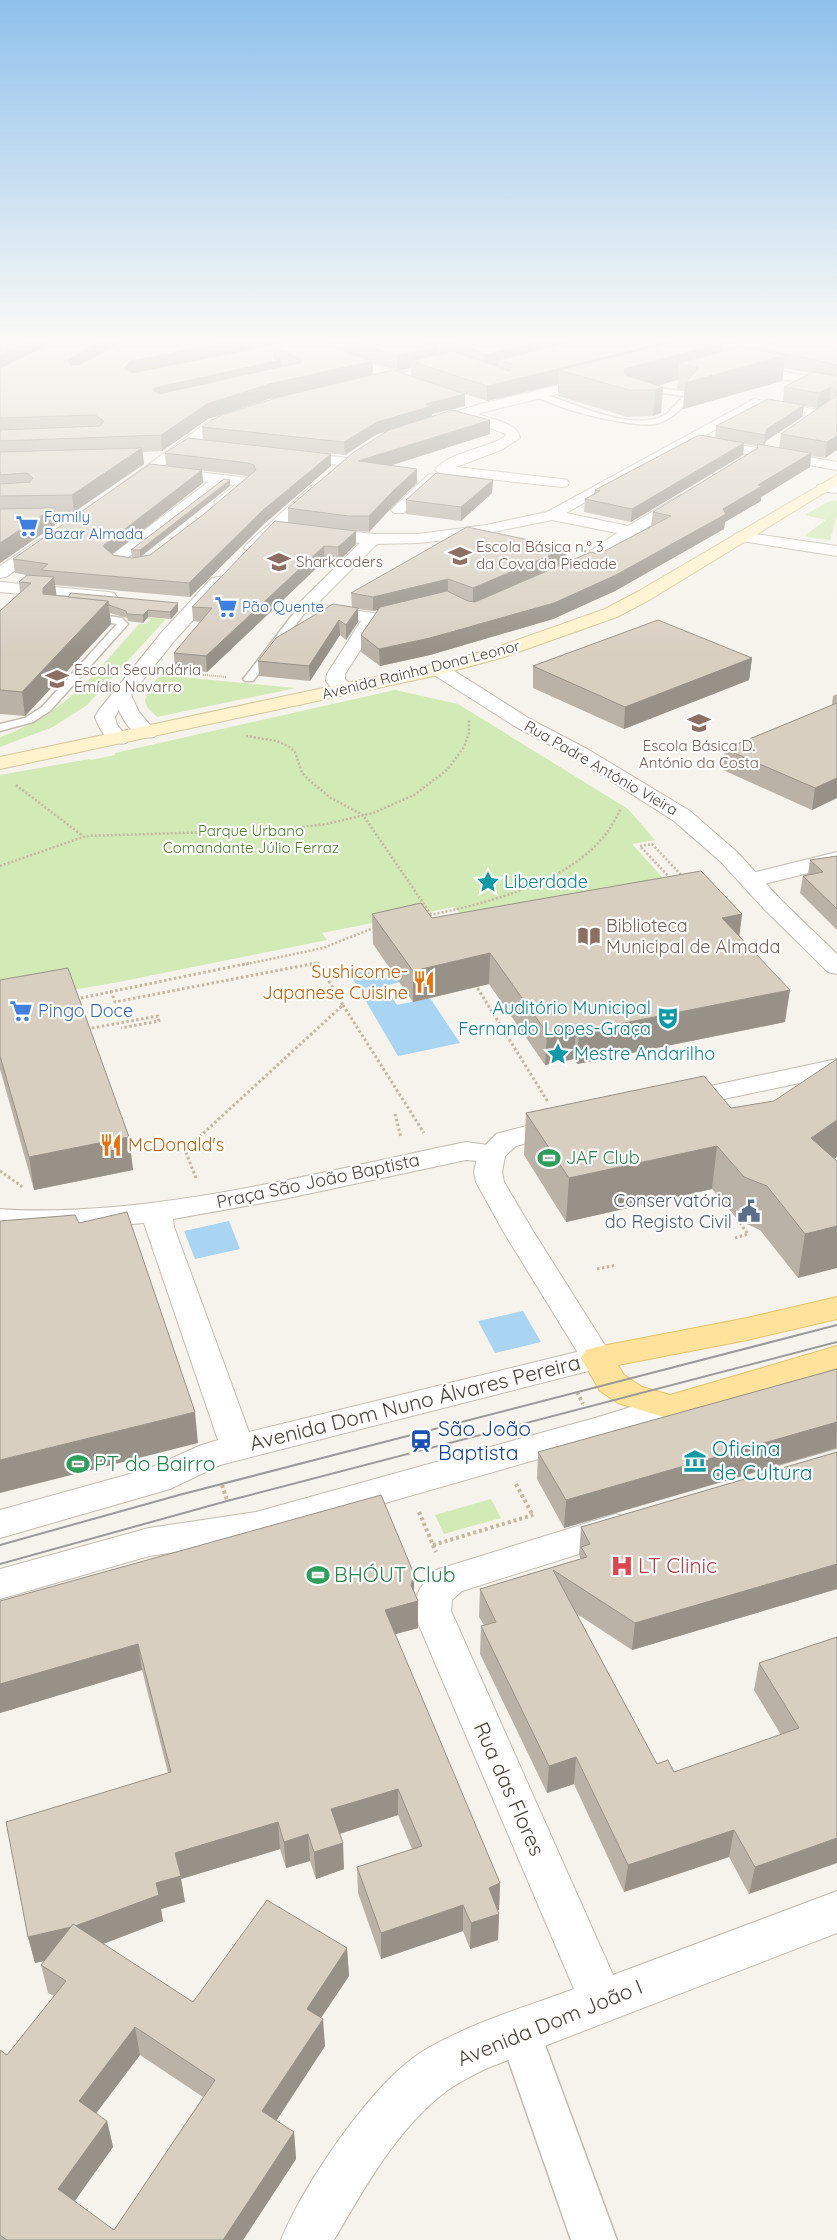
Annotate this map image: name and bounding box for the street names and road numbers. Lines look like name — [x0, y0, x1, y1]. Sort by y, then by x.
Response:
street label: Avenida Rainha Dona Leonor — [320, 636, 522, 703]
street label: Rua Padre António Vieira — [521, 716, 681, 819]
street label: Praça São João Baptista — [214, 1148, 422, 1213]
street label: Avenida Dom Nuno Álvares Pereira — [247, 1348, 583, 1456]
street label: Rua das Flores — [469, 1718, 551, 1860]
street label: Avenida Dom João I — [453, 1973, 646, 2071]

